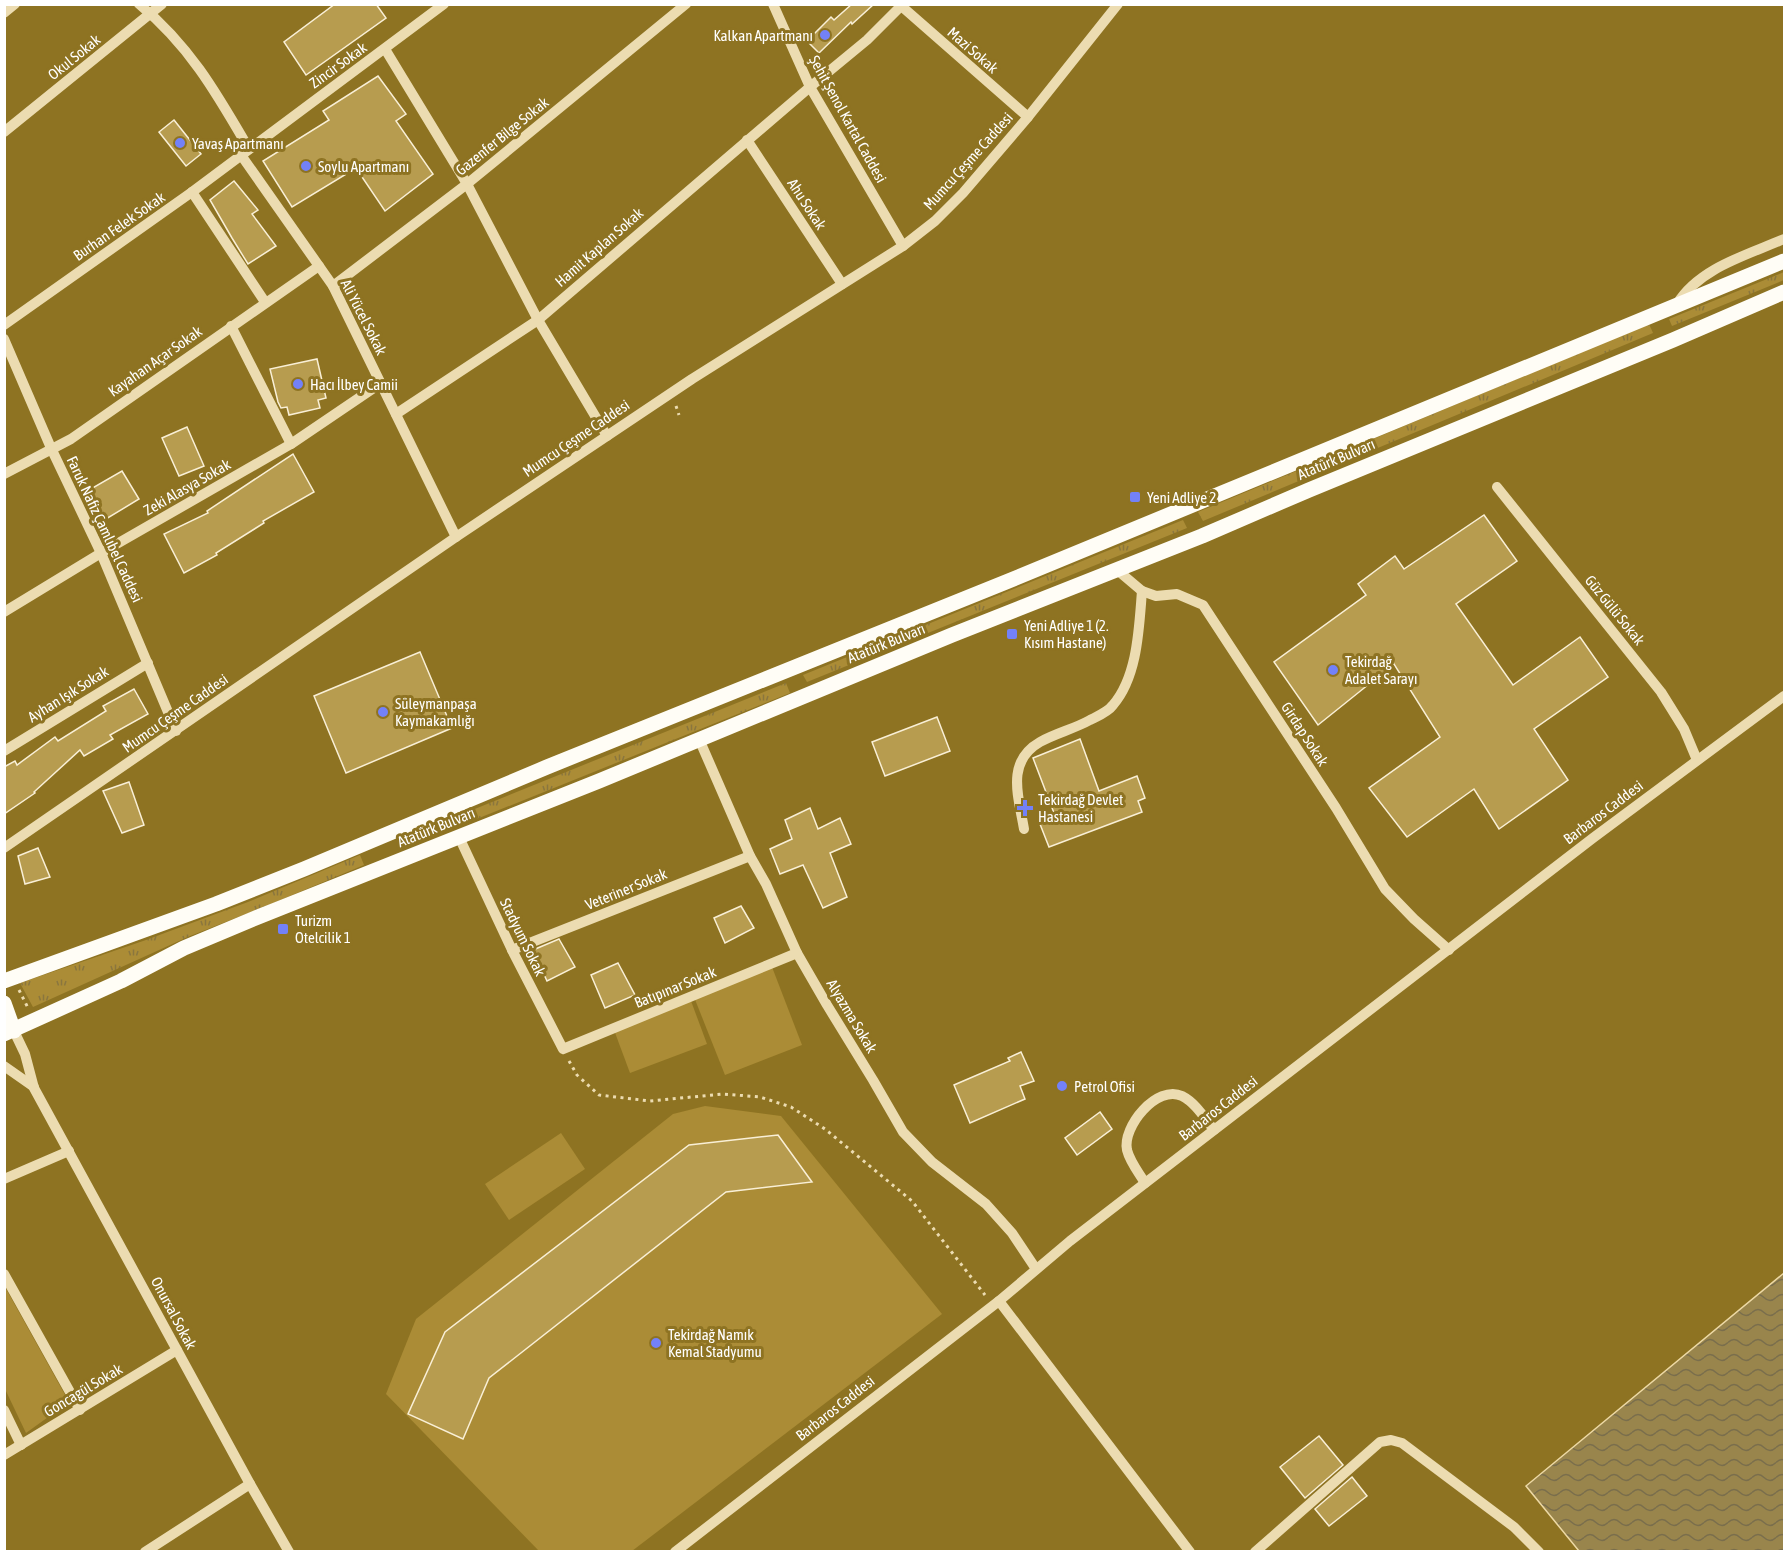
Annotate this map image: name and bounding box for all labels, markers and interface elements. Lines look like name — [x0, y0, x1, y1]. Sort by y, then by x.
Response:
street label: Mazi Sokak — [944, 23, 1002, 77]
place label: Kalkan Apartmanı — [714, 27, 813, 44]
marker: Kalkan Apartmanı — [818, 28, 832, 42]
street label: Okul Sokak — [44, 31, 104, 83]
street label: Zincir Sokak — [306, 38, 370, 91]
street label: Şehit Şenol Kartal Caddesi — [806, 52, 890, 186]
street label: Gazenfer Bilge Sokak — [452, 93, 552, 179]
street label: Mumcu Çeşme Caddesi — [920, 109, 1016, 213]
place label: Yavaş Apartmanı — [192, 135, 284, 152]
marker: Yavaş Apartmanı — [173, 136, 187, 150]
place label: Soylu Apartmanı — [318, 158, 409, 175]
marker: Soylu Apartmanı — [299, 159, 313, 173]
street label: Ahu Sokak — [784, 175, 830, 233]
street label: Burhan Felek Sokak — [70, 188, 168, 264]
street label: Hamit Kaplan Sokak — [551, 204, 647, 290]
street label: Ali Yücel Sokak — [338, 276, 391, 358]
street label: Kayahan Açar Sokak — [105, 322, 205, 400]
place label: Hacı İlbey Camii — [310, 376, 398, 393]
marker: Hacı İlbey Camii — [291, 377, 305, 391]
street label: Mumcu Çeşme Caddesi — [519, 396, 633, 480]
street label: Atatürk Bulvarı — [1295, 435, 1377, 483]
street label: Faruk Nafiz Çamlıbel Caddesi — [64, 453, 146, 605]
street label: Zeki Alasya Sokak — [141, 455, 234, 519]
place label: Yeni Adliye 2 — [1147, 489, 1216, 506]
marker: Yeni Adliye 2 — [1128, 490, 1142, 504]
street label: Güz Gülü Sokak — [1582, 572, 1648, 649]
place label: Yeni Adliye 1 (2. Kısım Hastane) — [1024, 617, 1109, 651]
street label: Atatürk Bulvarı — [845, 620, 927, 666]
marker: Yeni Adliye 1 (2. Kısım Hastane) — [1005, 627, 1019, 641]
place label: Tekirdağ Adalet Sarayı — [1345, 653, 1417, 687]
street label: Ayhan Işık Sokak — [25, 662, 112, 726]
marker: Tekirdağ Adalet Sarayı — [1326, 663, 1340, 677]
street label: Mumcu Çeşme Caddesi — [119, 670, 231, 756]
place label: Süleymanpaşa Kaymakamlığı — [395, 695, 477, 729]
street label: Girdap Sokak — [1278, 699, 1332, 769]
marker: Süleymanpaşa Kaymakamlığı — [376, 705, 390, 719]
street label: Barbaros Caddesi — [1560, 777, 1646, 847]
place label: Tekirdağ Devlet Hastanesi — [1038, 791, 1123, 825]
marker: Tekirdağ Devlet Hastanesi — [1016, 799, 1034, 817]
street label: Atatürk Bulvarı — [395, 804, 477, 850]
street label: Veteriner Sokak — [583, 865, 670, 913]
street label: Stadyum Sokak — [497, 895, 549, 979]
place label: Turizm Otelcilik 1 — [295, 912, 351, 946]
marker: Turizm Otelcilik 1 — [276, 922, 290, 936]
street label: Batıpınar Sokak — [632, 963, 719, 1011]
street label: Alyazma Sokak — [823, 976, 881, 1056]
street label: Barbaros Caddesi — [1175, 1072, 1261, 1144]
place label: Petrol Ofisi — [1074, 1078, 1135, 1095]
marker: Petrol Ofisi — [1055, 1079, 1069, 1093]
street label: Onursal Sokak — [148, 1274, 200, 1352]
place label: Tekirdağ Namık Kemal Stadyumu — [668, 1326, 762, 1360]
marker: Tekirdağ Namık Kemal Stadyumu — [649, 1336, 663, 1350]
street label: Goncagül Sokak — [41, 1360, 125, 1420]
street label: Barbaros Caddesi — [792, 1372, 878, 1444]

